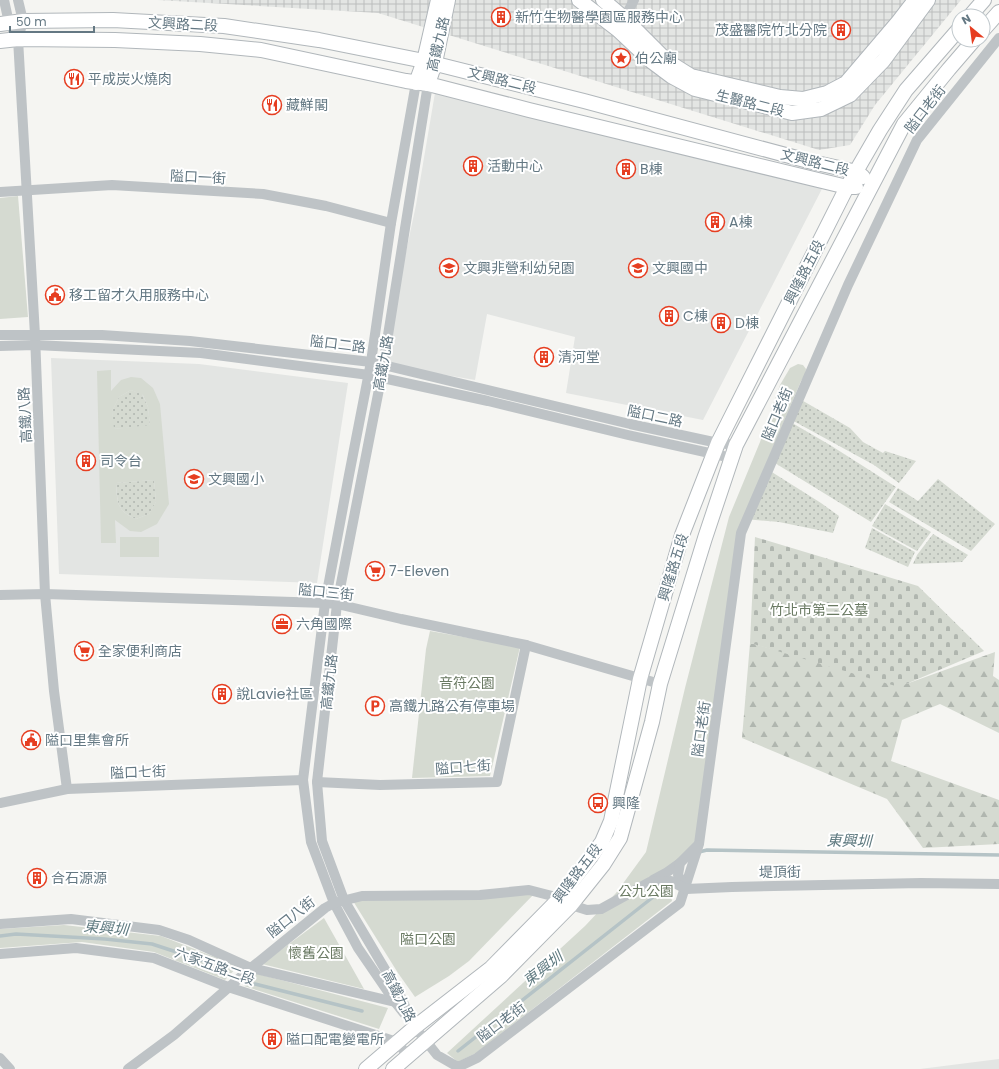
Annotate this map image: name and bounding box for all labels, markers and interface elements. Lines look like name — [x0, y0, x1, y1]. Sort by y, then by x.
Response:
building icon: 新竹生物醫學園區服務中心 — [490, 6, 512, 28]
place label: 新竹生物醫學園區服務中心 — [515, 7, 683, 27]
scale bar — [10, 8, 94, 34]
north arrow — [951, 8, 991, 48]
text: N — [959, 10, 974, 28]
street label: 文興路二段 — [148, 12, 218, 36]
text: 50 m — [16, 13, 47, 30]
street label: 高鐵九路 — [422, 14, 454, 74]
building icon: 茂盛醫院竹北分院 — [830, 19, 852, 41]
place label: 茂盛醫院竹北分院 — [715, 20, 827, 40]
place icon: 伯公廟 — [610, 47, 632, 69]
place label: 伯公廟 — [635, 48, 677, 68]
street label: 文興路二段 — [466, 62, 538, 98]
restaurant icon: 平成炭火燒肉 — [63, 68, 85, 90]
place label: 平成炭火燒肉 — [88, 69, 172, 89]
street label: 隘口老街 — [900, 81, 950, 137]
street label: 生醫路二段 — [714, 85, 786, 121]
restaurant icon: 藏鮮閣 — [261, 94, 283, 116]
place label: 藏鮮閣 — [286, 95, 328, 115]
street label: 文興路二段 — [779, 144, 851, 180]
building icon: 活動中心 — [462, 155, 484, 177]
place label: 活動中心 — [487, 156, 543, 176]
building icon: B棟 — [615, 158, 637, 180]
place label: B棟 — [640, 159, 663, 179]
street label: 隘口一街 — [170, 166, 226, 188]
building icon: A棟 — [704, 211, 726, 233]
place label: A棟 — [729, 212, 752, 232]
street label: 興隆路五段 — [779, 236, 829, 308]
school or university icon: 文興非營利幼兒園 — [438, 257, 460, 279]
school or university icon: 文興國中 — [627, 257, 649, 279]
place label: 文興非營利幼兒園 — [463, 258, 575, 278]
place label: 文興國中 — [652, 258, 708, 278]
public building icon: 移工留才久用服務中心 — [44, 284, 66, 306]
place label: 移工留才久用服務中心 — [69, 285, 209, 305]
building icon: C棟 — [658, 305, 680, 327]
place label: C棟 — [683, 306, 708, 326]
building icon: D棟 — [710, 312, 732, 334]
place label: D棟 — [735, 313, 759, 333]
street label: 隘口二路 — [309, 331, 367, 357]
street label: 高鐵九路 — [368, 334, 398, 392]
building icon: 清河堂 — [533, 346, 555, 368]
place label: 清河堂 — [558, 347, 600, 367]
street label: 隘口老街 — [757, 384, 797, 444]
street label: 高鐵八路 — [14, 387, 36, 443]
street label: 隘口二路 — [626, 400, 684, 432]
building icon: 司令台 — [75, 450, 97, 472]
place label: 司令台 — [100, 451, 142, 471]
school or university icon: 文興國小 — [183, 468, 205, 490]
place label: 文興國小 — [208, 469, 264, 489]
street label: 興隆路五段 — [653, 531, 693, 603]
supermarket icon: 7-Eleven — [364, 560, 386, 582]
place label: 7-Eleven — [389, 561, 449, 581]
street label: 隘口三街 — [297, 579, 355, 605]
park label: 竹北市第二公墓 — [770, 600, 868, 620]
office icon: 六角國際 — [271, 613, 293, 635]
place label: 六角國際 — [296, 614, 352, 634]
supermarket icon: 全家便利商店 — [73, 640, 95, 662]
place label: 全家便利商店 — [98, 641, 182, 661]
street label: 高鐵九路 — [316, 653, 342, 711]
park label: 音符公園 — [439, 673, 495, 693]
building icon: 說Lavie社區 — [211, 683, 233, 705]
place label: 說Lavie社區 — [236, 684, 314, 704]
parking icon: 高鐵九路公有停車場 — [364, 695, 386, 717]
place label: 高鐵九路公有停車場 — [389, 696, 515, 716]
street label: 隘口老街 — [687, 700, 715, 758]
public building icon: 隘口里集會所 — [20, 729, 42, 751]
place label: 隘口里集會所 — [45, 730, 129, 750]
street label: 隘口七街 — [434, 755, 492, 779]
street label: 隘口七街 — [110, 761, 166, 783]
bus stop icon: 興隆 — [587, 792, 609, 814]
place label: 興隆 — [612, 793, 640, 813]
water label: 東興圳 — [826, 830, 874, 851]
street label: 興隆路五段 — [548, 839, 606, 907]
street label: 堤頂街 — [759, 862, 801, 882]
building icon: 合石源源 — [26, 867, 48, 889]
place label: 合石源源 — [51, 868, 107, 888]
park label: 公九公園 — [618, 881, 674, 901]
street label: 隘口八街 — [263, 892, 319, 942]
water label: 東興圳 — [83, 915, 131, 940]
park label: 隘口公園 — [400, 929, 456, 949]
street label: 六家五路二段 — [172, 942, 258, 990]
park label: 懷舊公園 — [288, 943, 344, 963]
water label: 東興圳 — [518, 945, 568, 991]
street label: 高鐵九路 — [377, 967, 421, 1025]
street label: 隘口老街 — [473, 997, 529, 1047]
building icon: 隘口配電變電所 — [261, 1028, 283, 1050]
place label: 隘口配電變電所 — [286, 1029, 384, 1049]

